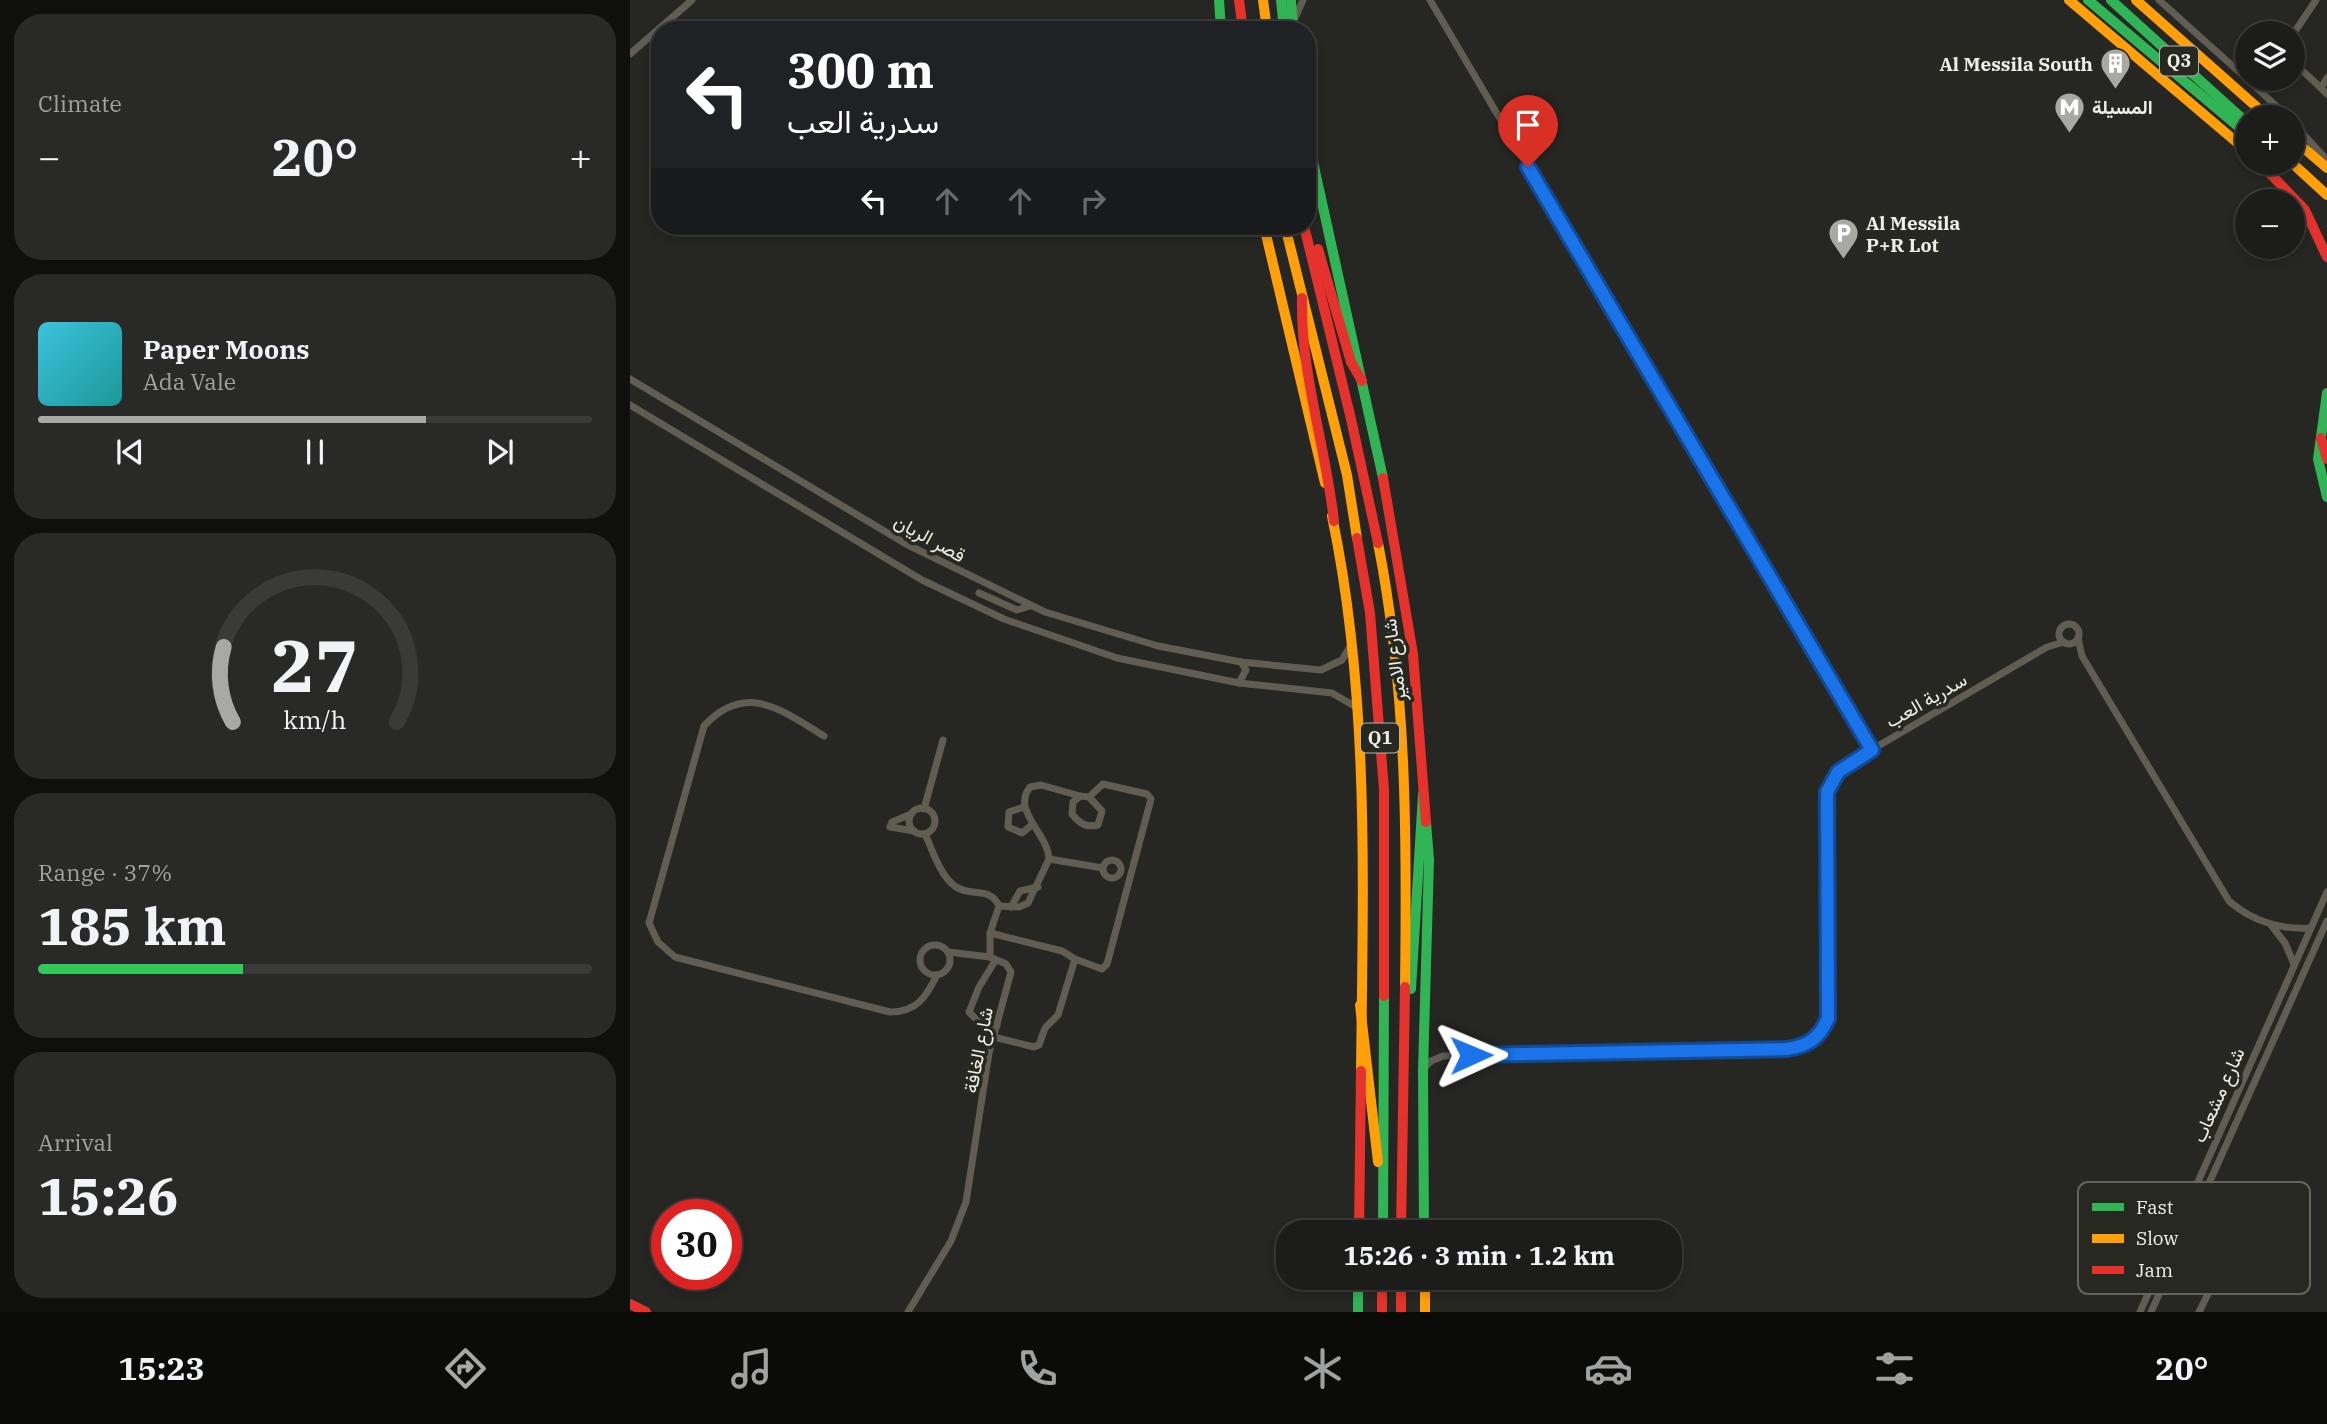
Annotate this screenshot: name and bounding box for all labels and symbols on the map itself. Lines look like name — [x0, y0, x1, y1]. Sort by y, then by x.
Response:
road number: Q3 — [2160, 46, 2198, 76]
building icon: Al Messila South — [2099, 47, 2133, 91]
place label: Al Messila South — [1940, 52, 2093, 76]
metro station icon: المسيلة — [2052, 90, 2086, 134]
pin — [1498, 95, 1558, 167]
place label: المسيلة — [2092, 95, 2153, 119]
place label: Al Messila P+R Lot — [1866, 211, 1960, 257]
parking icon: Al Messila P+R Lot — [1826, 217, 1860, 261]
street label: قصر الريان — [890, 509, 970, 567]
street label: شارع الامير — [1377, 617, 1412, 704]
street label: سدرية العب — [1881, 667, 1971, 733]
road number: Q1 — [1361, 724, 1399, 752]
street label: شارع الغافة — [958, 1005, 999, 1095]
position arrow — [1434, 1018, 1508, 1092]
street label: شارع مشعاب — [2186, 1044, 2250, 1147]
legend — [2078, 1182, 2310, 1294]
text: Fast — [2136, 1195, 2174, 1219]
speed limit sign: 30 — [651, 1199, 742, 1290]
text: Slow — [2136, 1226, 2178, 1250]
text: Jam — [2136, 1258, 2173, 1282]

